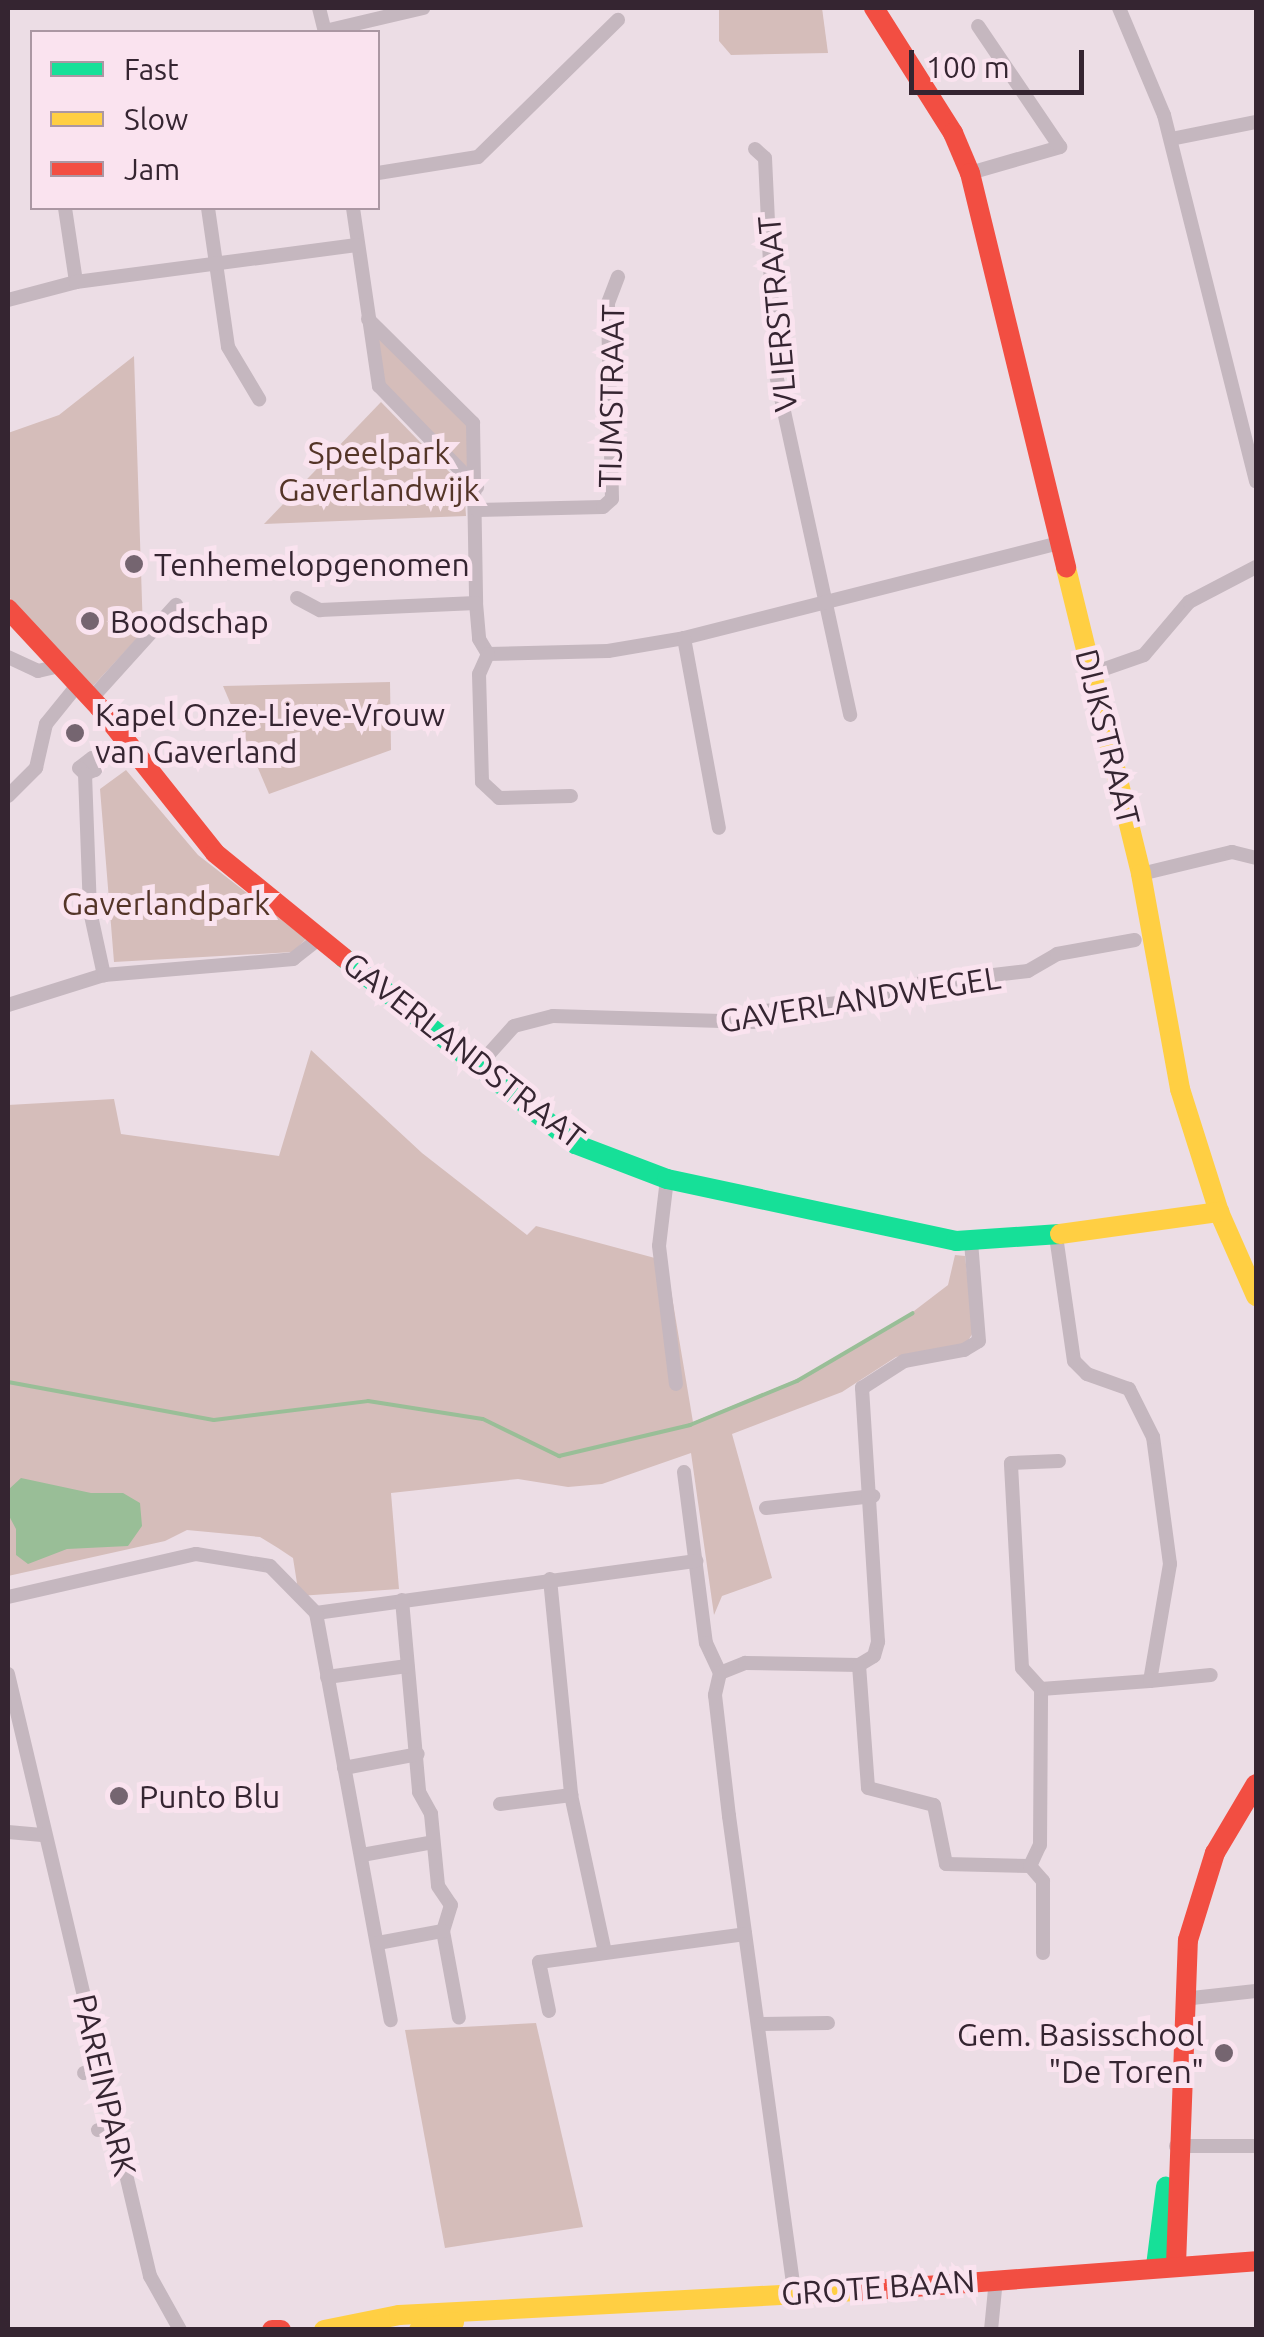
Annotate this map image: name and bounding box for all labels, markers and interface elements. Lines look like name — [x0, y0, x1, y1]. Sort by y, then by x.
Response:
legend — [30, 30, 380, 210]
scale bar — [914, 30, 1089, 92]
text: 100 m — [926, 50, 1010, 84]
text: Fast — [124, 52, 179, 86]
text: Slow — [124, 102, 188, 136]
text: Jam — [124, 152, 180, 186]
street label: VLIERSTRAAT — [749, 214, 805, 414]
street label: TIJMSTRAAT — [590, 304, 632, 488]
park label: Speelpark Gaverlandwijk — [278, 434, 480, 509]
place label: Tenhemelopgenomen — [154, 545, 470, 583]
marker: Tenhemelopgenomen — [123, 553, 145, 575]
place label: Boodschap — [110, 602, 269, 640]
marker: Boodschap — [79, 610, 101, 632]
street label: DIJKSTRAAT — [1068, 645, 1148, 829]
place label: Kapel Onze-Lieve-Vrouw van Gaverland — [95, 696, 445, 771]
marker: Kapel Onze-Lieve-Vrouw van Gaverland — [64, 722, 86, 744]
park label: Gaverlandpark — [62, 884, 270, 922]
street label: GAVERLANDSTRAAT — [336, 944, 592, 1156]
street label: GAVERLANDWEGEL — [717, 958, 1003, 1040]
place label: Punto Blu — [139, 1777, 280, 1815]
marker: Punto Blu — [108, 1785, 130, 1807]
street label: PAREINPARK — [65, 1990, 145, 2180]
place label: Gem. Basisschool "De Toren" — [957, 2016, 1204, 2091]
marker: Gem. Basisschool "De Toren" — [1213, 2042, 1235, 2064]
street label: GROTE BAAN — [780, 2261, 976, 2313]

